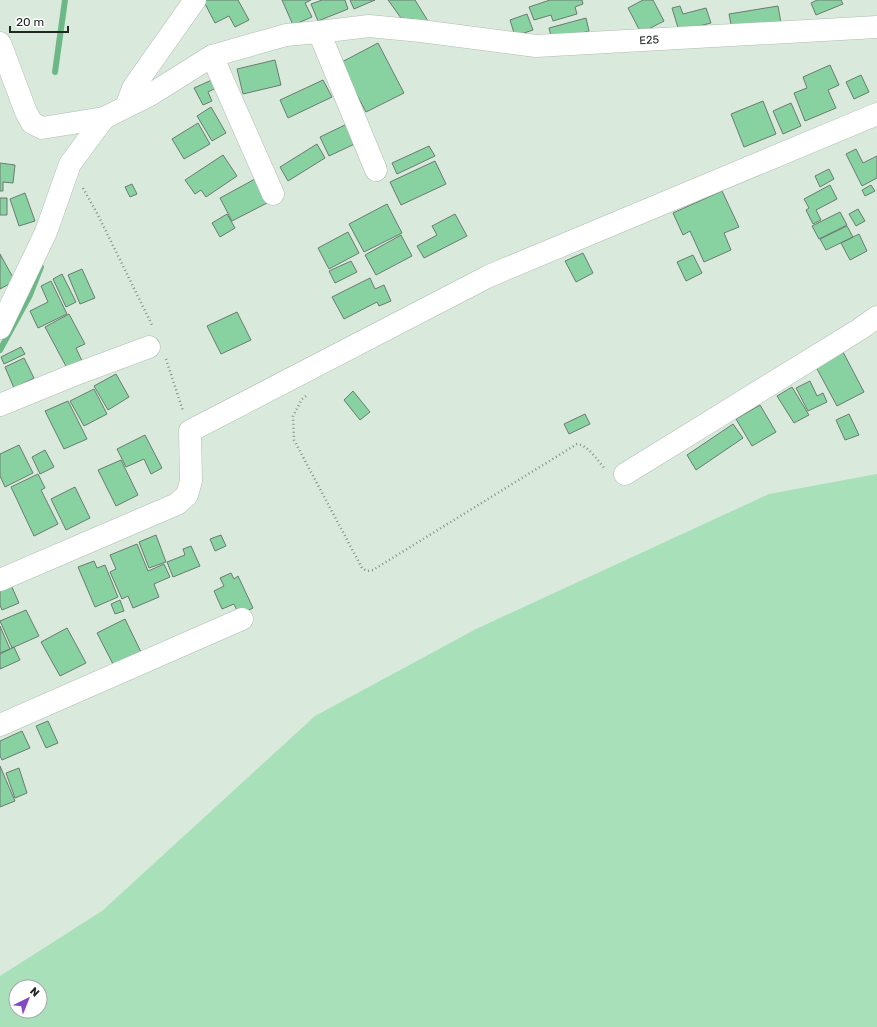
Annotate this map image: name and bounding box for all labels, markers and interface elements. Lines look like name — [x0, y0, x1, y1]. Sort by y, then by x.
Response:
scale bar — [10, 8, 68, 34]
text: 20 m — [16, 15, 44, 29]
street label: E25 — [639, 33, 660, 47]
north arrow — [8, 979, 48, 1019]
text: N — [27, 985, 42, 1000]

